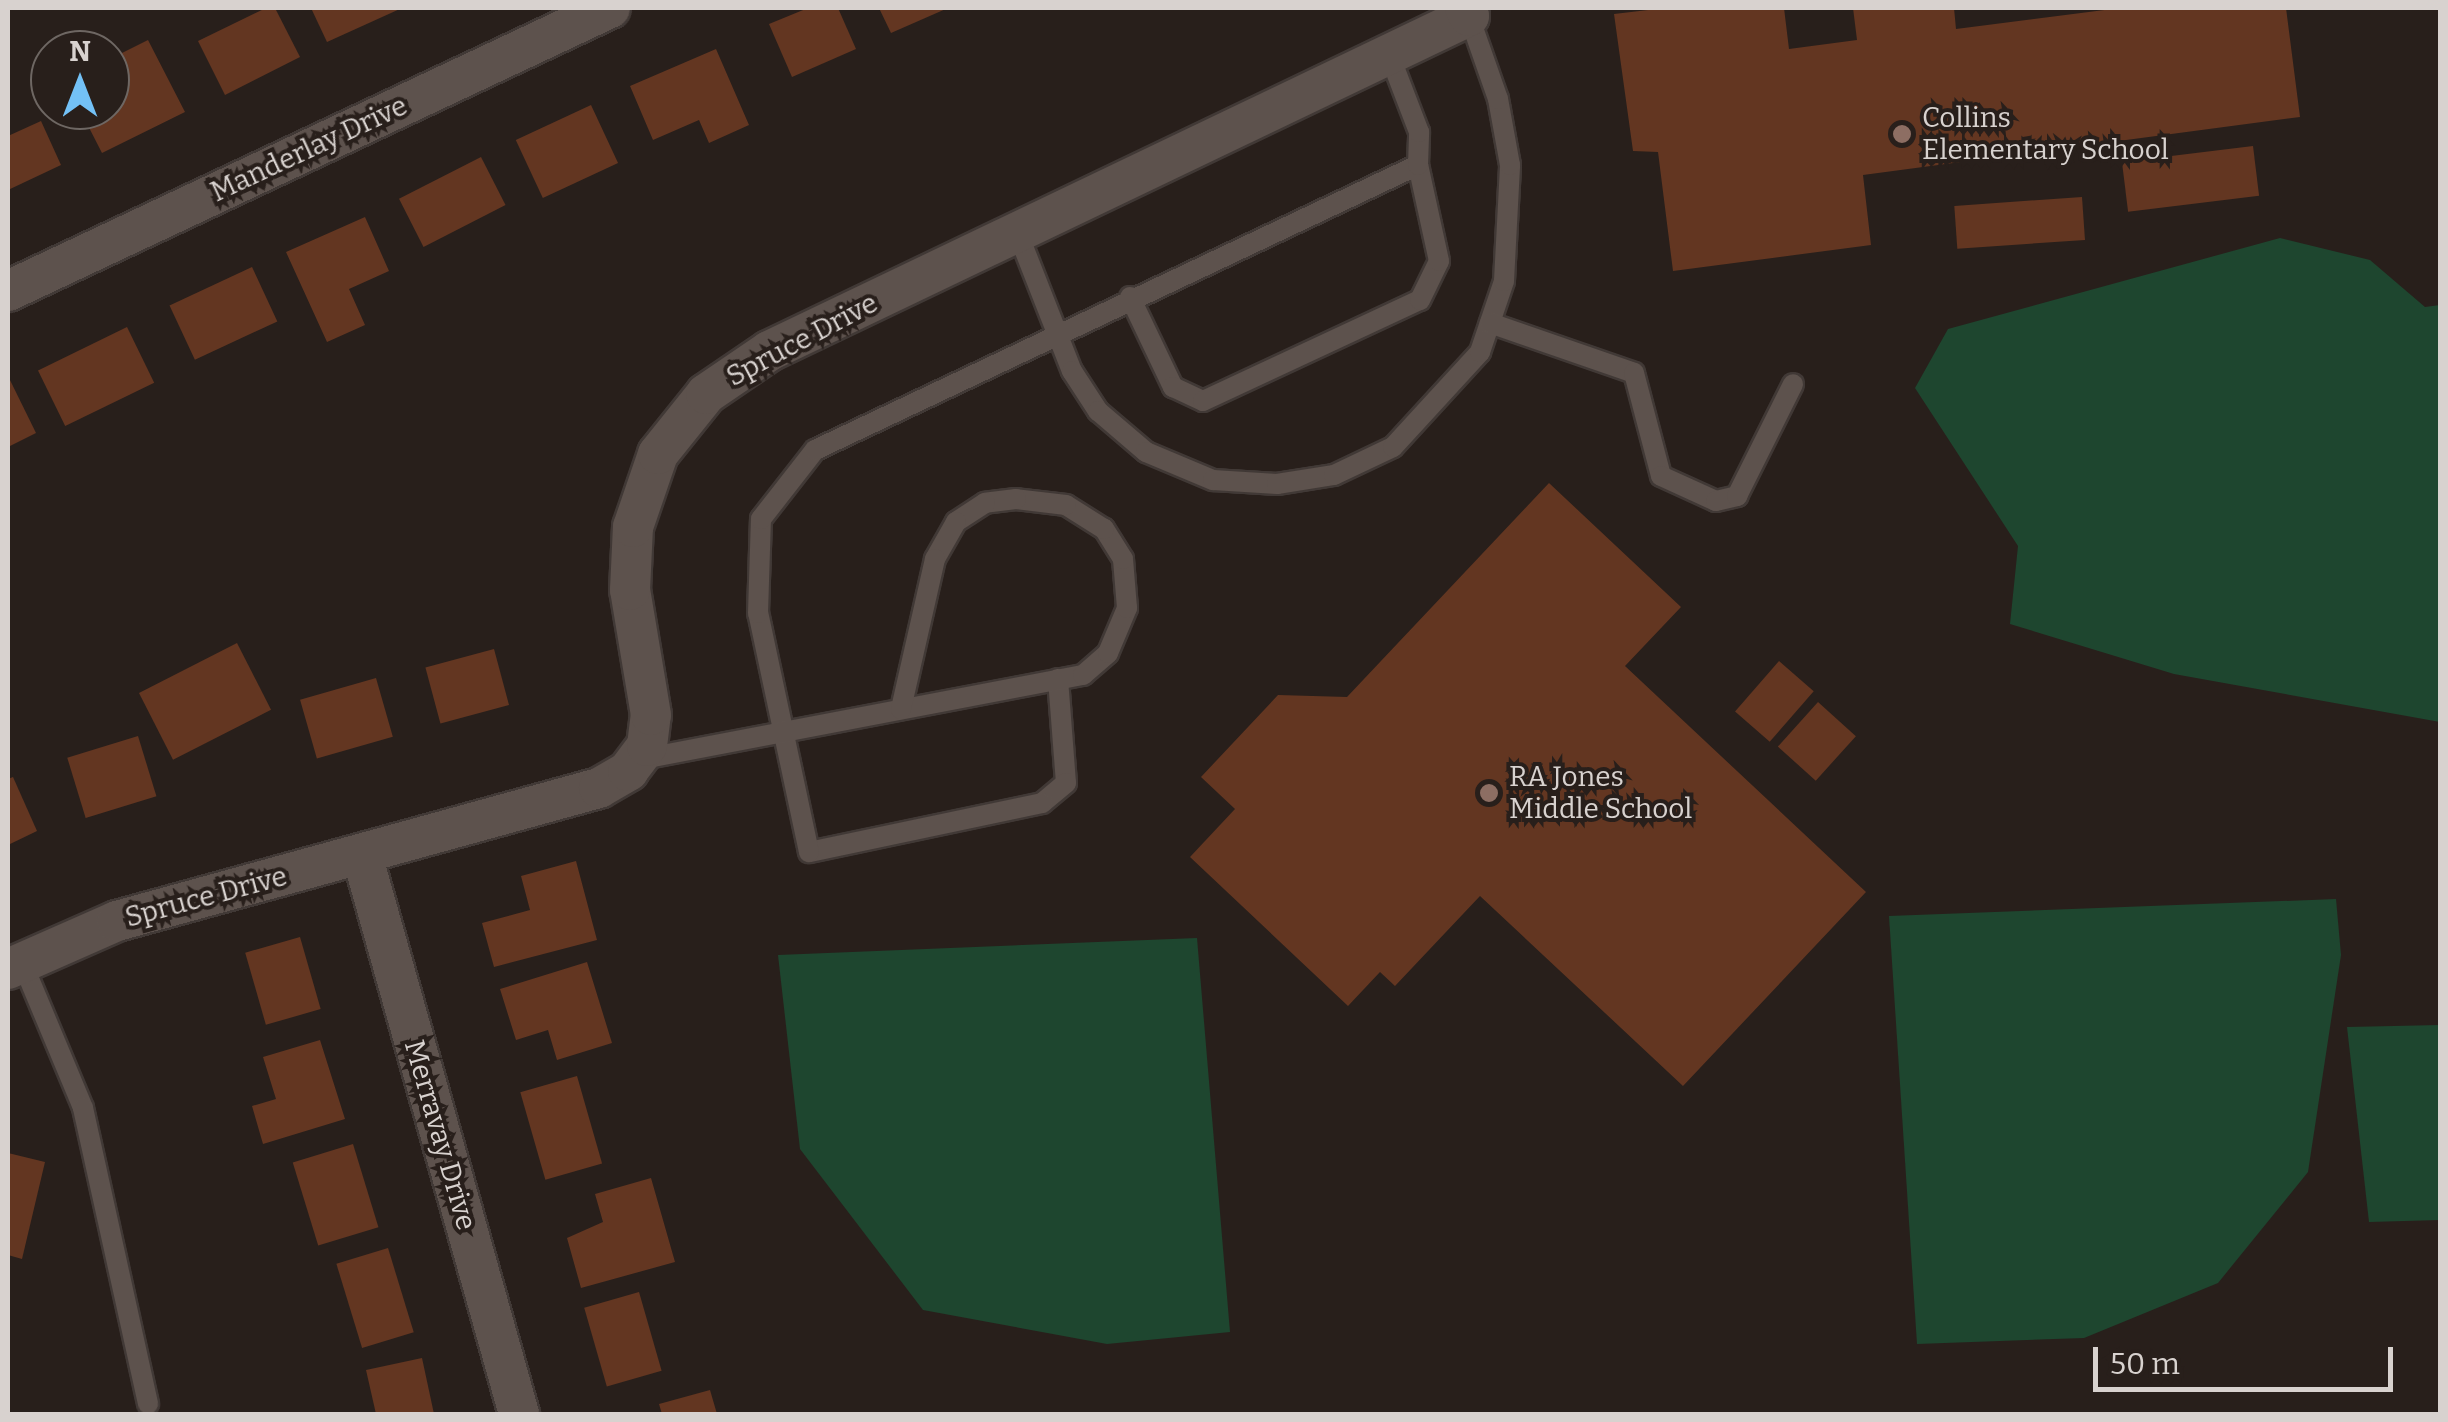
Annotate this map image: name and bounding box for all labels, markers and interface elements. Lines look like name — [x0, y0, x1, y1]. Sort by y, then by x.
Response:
north arrow — [30, 30, 130, 130]
text: N — [69, 35, 91, 68]
street label: Manderlay Drive — [205, 89, 413, 209]
place label: Collins Elementary School — [1922, 101, 2169, 167]
marker: Collins Elementary School — [1891, 123, 1913, 145]
street label: Spruce Drive — [721, 286, 883, 394]
place label: RA Jones Middle School — [1509, 760, 1692, 826]
marker: RA Jones Middle School — [1478, 782, 1500, 804]
street label: Spruce Drive — [121, 859, 291, 935]
street label: Merravay Drive — [397, 1036, 483, 1234]
scale bar — [2098, 1327, 2398, 1389]
text: 50 m — [2110, 1346, 2180, 1382]

